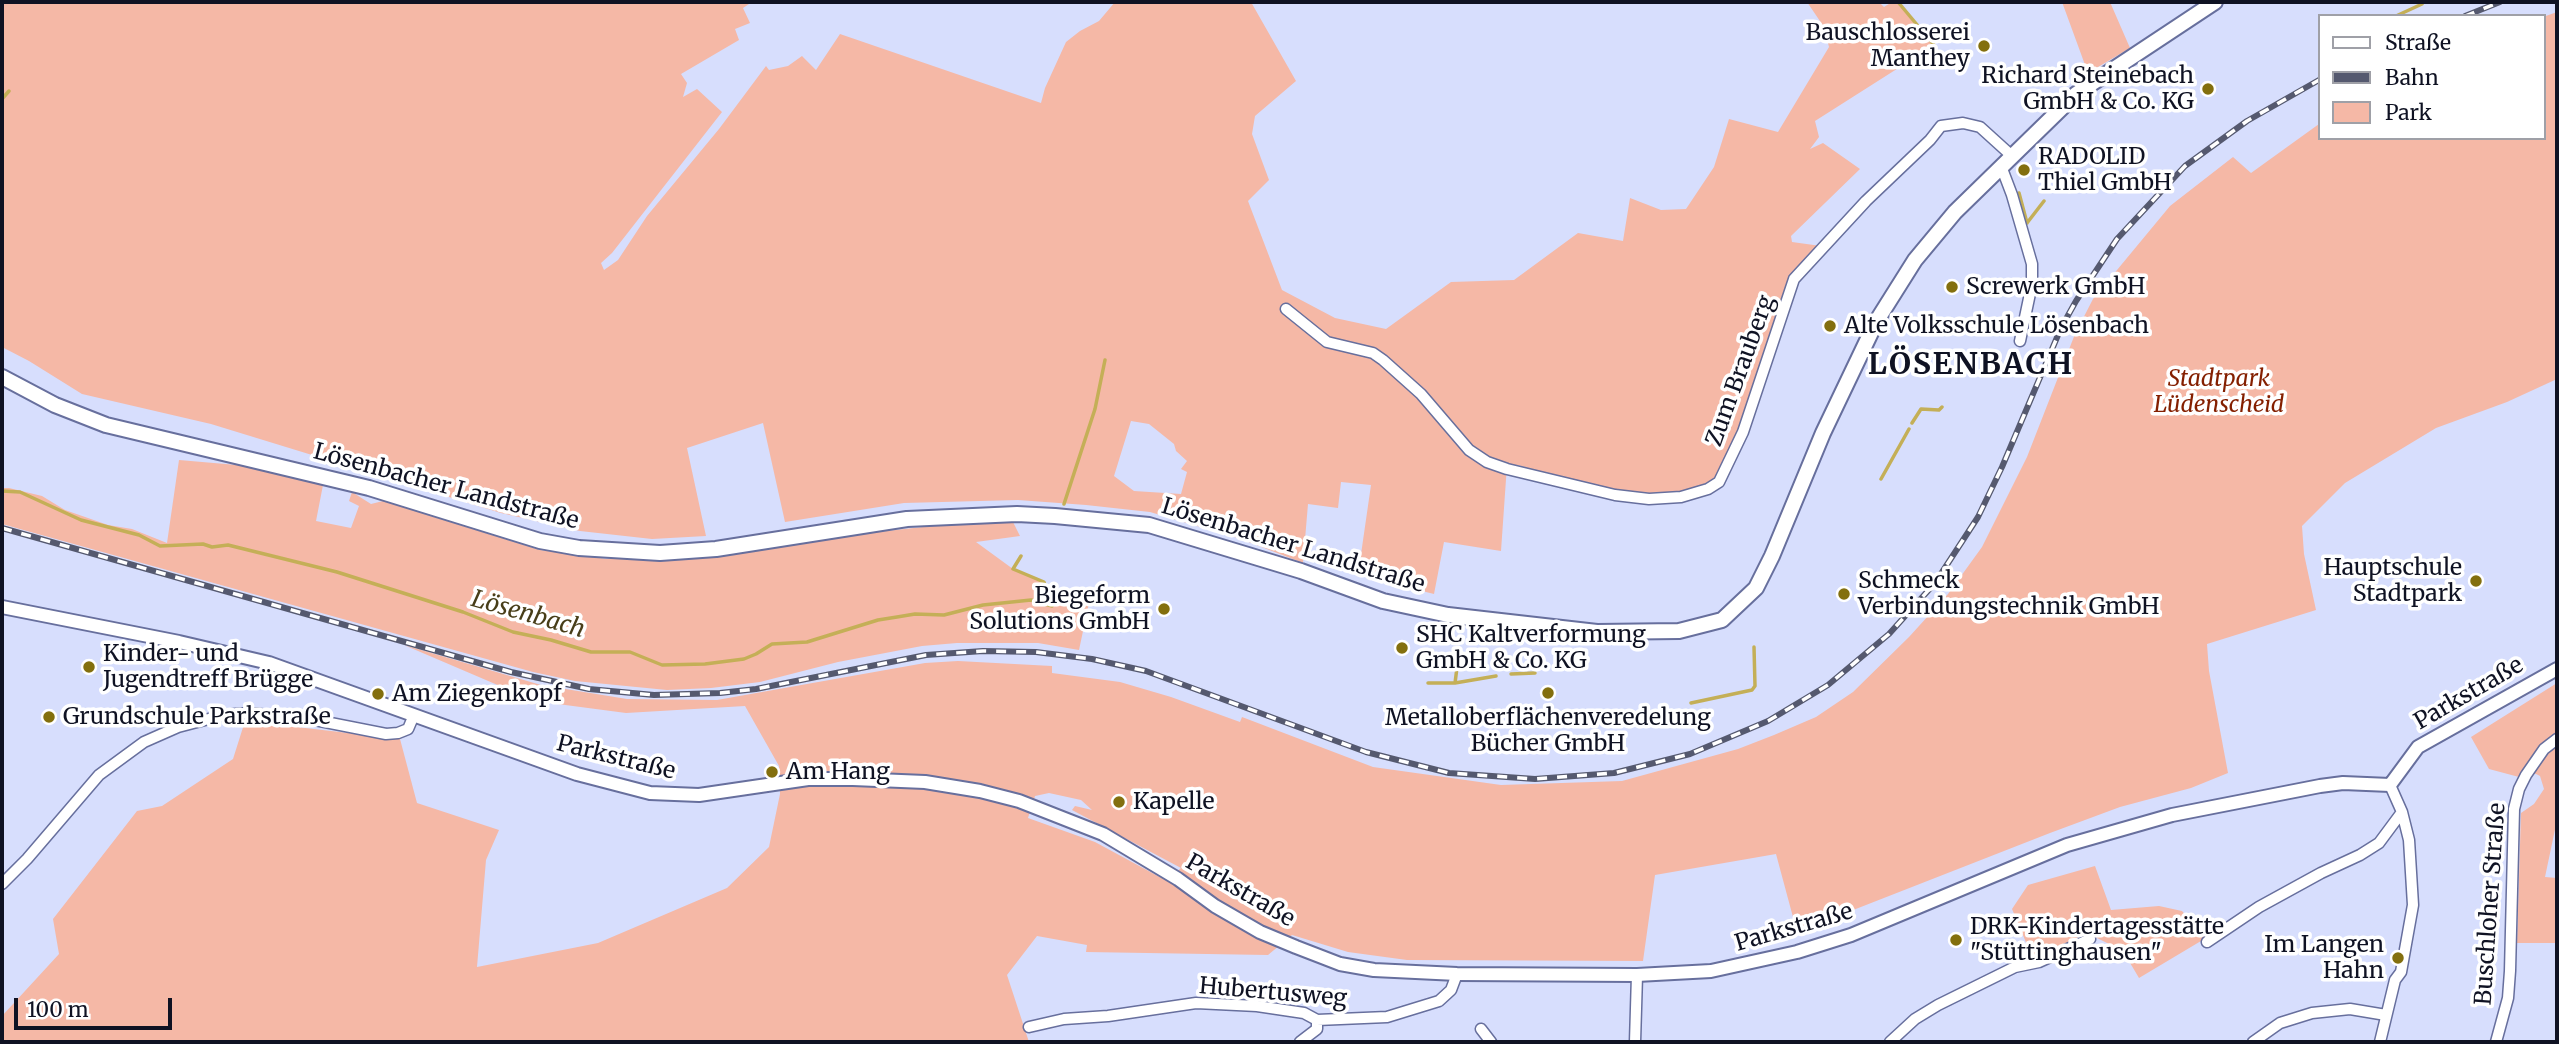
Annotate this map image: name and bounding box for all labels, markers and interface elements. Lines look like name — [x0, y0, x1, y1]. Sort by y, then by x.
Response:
legend — [2318, 14, 2545, 140]
place label: Bauschlosserei Manthey — [1806, 19, 1970, 73]
text: Straße — [2385, 29, 2451, 56]
marker: Bauschlosserei Manthey — [1976, 38, 1992, 54]
place label: Richard Steinebach GmbH & Co. KG — [1981, 62, 2194, 116]
text: Bahn — [2385, 64, 2439, 91]
marker: Richard Steinebach GmbH & Co. KG — [2200, 81, 2216, 97]
text: Park — [2385, 99, 2432, 126]
place label: RADOLID Thiel GmbH — [2038, 143, 2172, 197]
marker: RADOLID Thiel GmbH — [2016, 162, 2032, 178]
place label: Screwerk GmbH — [1966, 273, 2145, 301]
marker: Screwerk GmbH — [1944, 279, 1960, 295]
street label: Zum Brauberg — [1701, 292, 1781, 450]
place label: Alte Volksschule Lösenbach — [1844, 312, 2149, 340]
marker: Alte Volksschule Lösenbach — [1822, 318, 1838, 334]
district label: LÖSENBACH — [1869, 348, 2073, 384]
park label: Stadtpark Lüdenscheid — [2154, 365, 2284, 419]
street label: Lösenbacher Landstraße — [310, 438, 582, 536]
street label: Lösenbacher Landstraße — [1158, 493, 1428, 599]
place label: Hauptschule Stadtpark — [2324, 554, 2462, 608]
place label: Schmeck Verbindungstechnik GmbH — [1858, 567, 2159, 621]
marker: Hauptschule Stadtpark — [2468, 573, 2484, 589]
place label: Biegeform Solutions GmbH — [969, 582, 1150, 636]
water label: Lösenbach — [468, 585, 588, 645]
marker: Schmeck Verbindungstechnik GmbH — [1836, 586, 1852, 602]
marker: Biegeform Solutions GmbH — [1156, 601, 1172, 617]
place label: SHC Kaltverformung GmbH & Co. KG — [1416, 621, 1646, 675]
place label: Kinder- und Jugendtreff Brügge — [103, 640, 313, 694]
marker: SHC Kaltverformung GmbH & Co. KG — [1394, 640, 1410, 656]
street label: Parkstraße — [2410, 652, 2528, 736]
marker: Kinder- und Jugendtreff Brügge — [81, 659, 97, 675]
place label: Am Ziegenkopf — [392, 680, 562, 708]
marker: Metalloberflächenveredelung Bücher GmbH — [1540, 685, 1556, 701]
marker: Am Ziegenkopf — [370, 686, 386, 702]
place label: Grundschule Parkstraße — [63, 703, 331, 731]
place label: Metalloberflächenveredelung Bücher GmbH — [1385, 704, 1711, 758]
marker: Grundschule Parkstraße — [41, 709, 57, 725]
street label: Parkstraße — [554, 730, 678, 786]
place label: Am Hang — [786, 758, 890, 786]
marker: Am Hang — [764, 764, 780, 780]
place label: Kapelle — [1133, 788, 1215, 816]
marker: Kapelle — [1111, 794, 1127, 810]
street label: Buschloher Straße — [2470, 802, 2512, 1006]
street label: Parkstraße — [1181, 849, 1299, 933]
street label: Parkstraße — [1732, 898, 1856, 958]
place label: DRK-Kindertagesstätte "Stüttinghausen" — [1970, 913, 2224, 967]
place label: Im Langen Hahn — [2264, 931, 2384, 985]
marker: DRK-Kindertagesstätte "Stüttinghausen" — [1948, 932, 1964, 948]
marker: Im Langen Hahn — [2390, 950, 2406, 966]
street label: Hubertusweg — [1198, 973, 1348, 1013]
scale bar — [18, 984, 175, 1028]
text: 100 m — [27, 996, 89, 1023]

